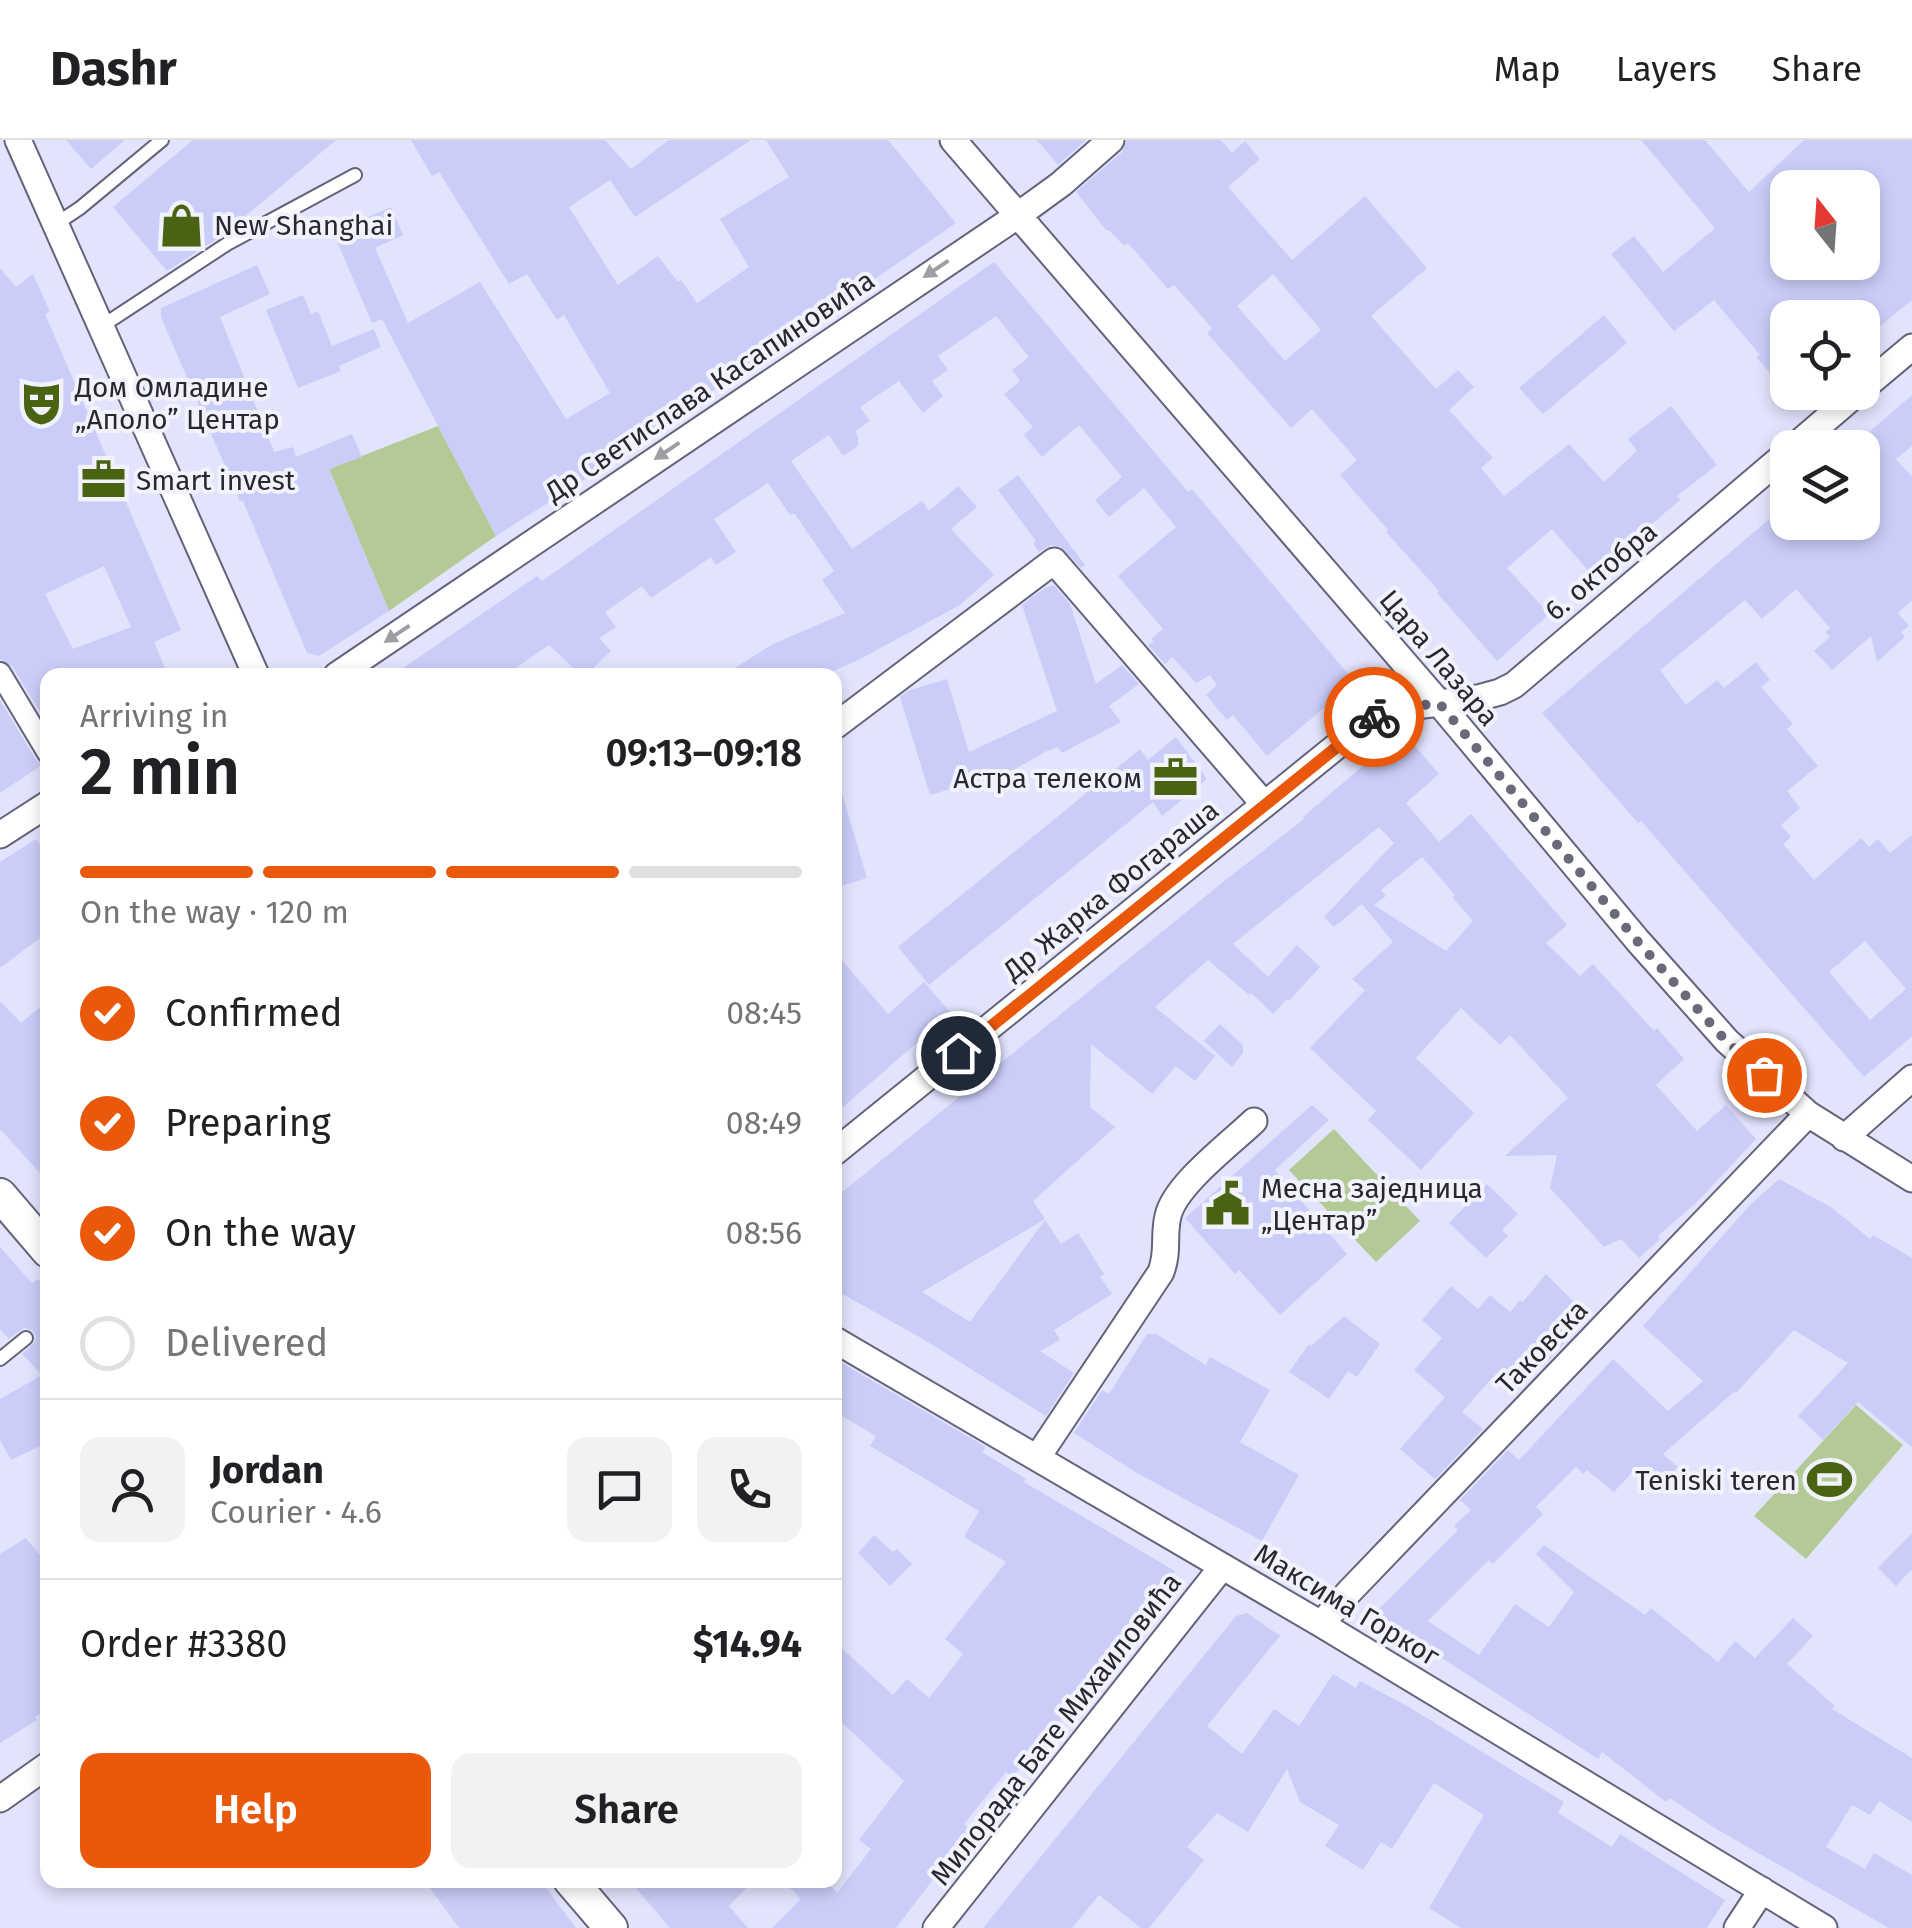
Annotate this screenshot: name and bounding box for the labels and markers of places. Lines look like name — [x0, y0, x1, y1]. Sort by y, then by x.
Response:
shop icon: New Shanghai — [157, 201, 205, 249]
place label: New Shanghai — [214, 209, 393, 242]
place label: Дом Омладине „Аполо” Центар — [74, 371, 280, 436]
theatre icon: Дом Омладине „Аполо” Центар — [18, 379, 66, 427]
office icon: Smart invest — [79, 456, 127, 504]
place label: Smart invest — [136, 464, 296, 497]
office icon: Астра телеком — [1151, 754, 1199, 802]
place label: Астра телеком — [953, 762, 1142, 795]
pin — [916, 1011, 1001, 1096]
pin — [1722, 1033, 1807, 1118]
place label: Месна заједница „Центар” — [1261, 1172, 1483, 1237]
public building icon: Месна заједница „Центар” — [1204, 1180, 1252, 1228]
sports icon: Teniski teren — [1806, 1456, 1854, 1504]
place label: Teniski teren — [1635, 1464, 1797, 1497]

